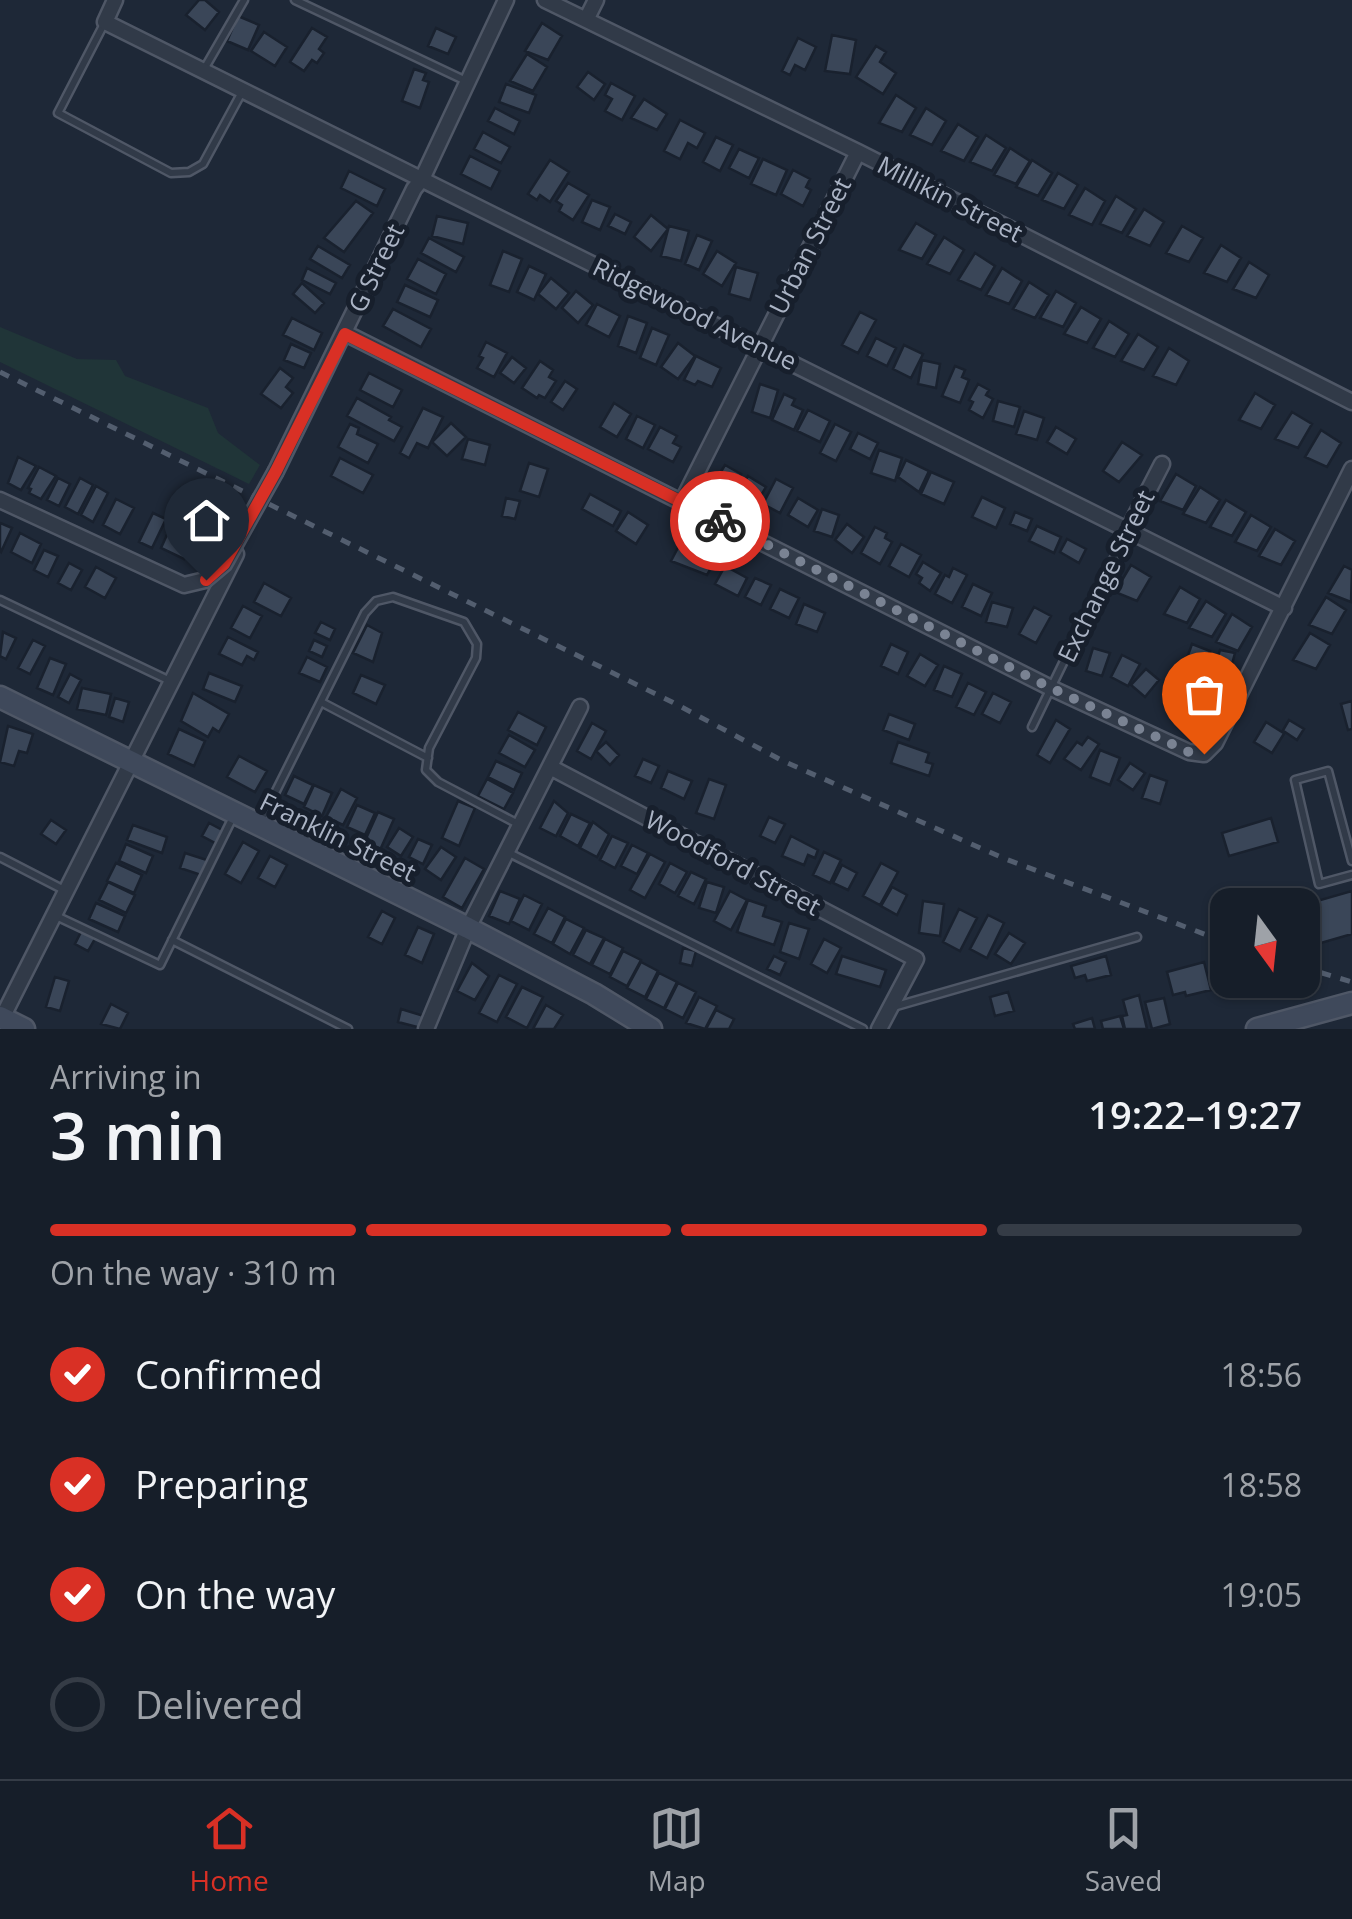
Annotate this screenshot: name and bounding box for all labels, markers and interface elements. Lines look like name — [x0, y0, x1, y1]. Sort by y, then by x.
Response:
street label: Millikin Street — [872, 147, 1029, 249]
street label: Urban Street — [760, 171, 858, 320]
street label: G Street — [339, 218, 411, 317]
street label: Ridgewood Avenue — [588, 249, 803, 377]
courier — [670, 471, 770, 571]
pin — [164, 478, 249, 581]
street label: Exchange Street — [1049, 484, 1162, 667]
icon: home — [179, 493, 234, 548]
icon: bike — [693, 494, 748, 549]
pin — [1162, 652, 1247, 755]
icon: bag — [1177, 667, 1232, 722]
street label: Franklin Street — [255, 784, 422, 889]
street label: Woodford Street — [640, 802, 827, 923]
north arrow — [1210, 888, 1320, 998]
map controls — [1210, 888, 1320, 998]
text: Arriving in — [50, 1055, 202, 1098]
text: 19:22–19:27 — [1088, 1088, 1302, 1140]
text: 3 min — [50, 1091, 225, 1179]
text: On the way · 310 m — [50, 1251, 337, 1294]
icon: check — [50, 1347, 105, 1402]
text: Confirmed — [135, 1348, 323, 1400]
text: 18:56 — [1220, 1353, 1302, 1396]
icon: check — [50, 1457, 105, 1512]
text: Preparing — [135, 1458, 308, 1510]
text: 18:58 — [1220, 1463, 1302, 1506]
icon: check — [50, 1567, 105, 1622]
text: On the way — [135, 1568, 335, 1620]
text: 19:05 — [1220, 1573, 1302, 1616]
text: Delivered — [135, 1678, 304, 1730]
tab: Home — [190, 1801, 269, 1899]
tab: Map — [648, 1801, 706, 1899]
tab: Saved — [1085, 1801, 1162, 1899]

